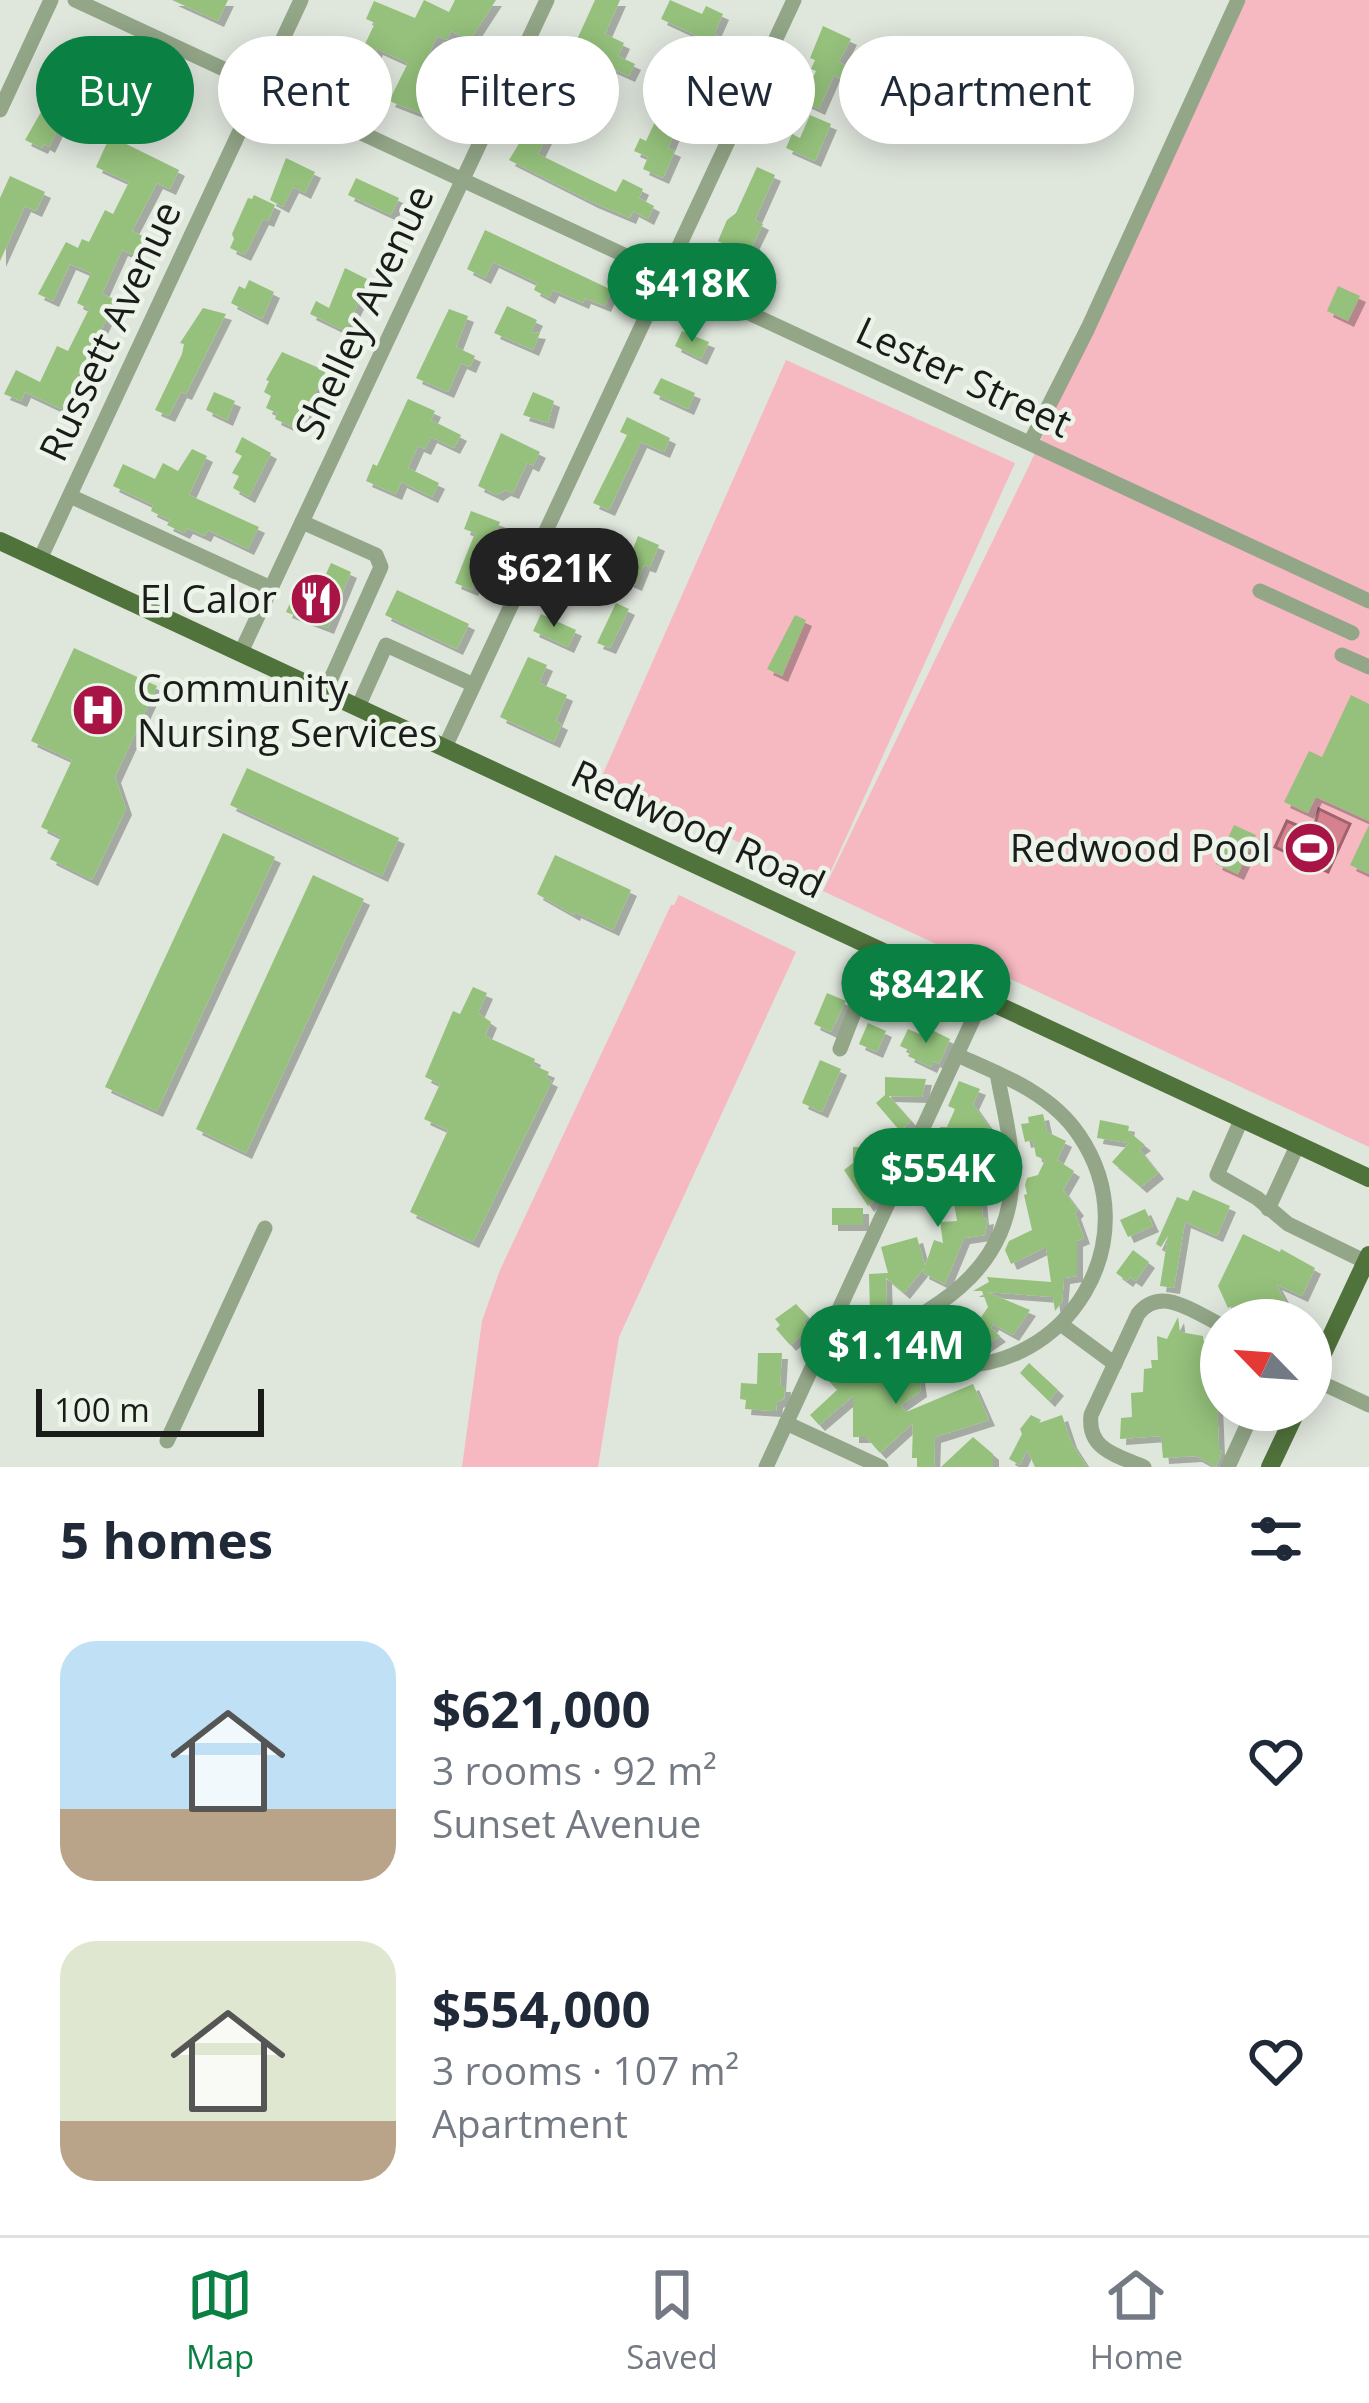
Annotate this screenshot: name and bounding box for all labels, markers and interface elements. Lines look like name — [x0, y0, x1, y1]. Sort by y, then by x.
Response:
chip: Buy — [36, 36, 194, 144]
chip: Rent — [218, 36, 392, 144]
chip: Filters — [416, 36, 619, 144]
chip: New — [643, 36, 815, 144]
chip: Apartment — [839, 36, 1134, 144]
street label: Shelley Avenue — [281, 176, 445, 447]
street label: Russett Avenue — [25, 192, 192, 469]
pin: $418K — [608, 243, 776, 345]
text: $418K — [634, 255, 750, 308]
street label: Lester Street — [848, 303, 1081, 449]
pin: $621K — [470, 528, 638, 630]
text: $621K — [496, 540, 612, 593]
place label: El Calor — [140, 571, 277, 624]
restaurant icon: El Calor — [288, 571, 344, 627]
place label: Community Nursing Services — [137, 660, 438, 758]
hospital icon: Community Nursing Services — [70, 682, 126, 738]
street label: Redwood Road — [563, 746, 834, 910]
place label: Redwood Pool — [1010, 820, 1271, 873]
sports icon: Redwood Pool — [1282, 820, 1338, 876]
pin: $842K — [842, 944, 1010, 1046]
text: $842K — [868, 956, 984, 1009]
pin: $554K — [854, 1128, 1022, 1230]
text: $554K — [880, 1140, 996, 1193]
north arrow — [1200, 1299, 1332, 1431]
map controls — [1200, 1299, 1332, 1431]
pin: $1.14M — [798, 1305, 994, 1407]
text: $1.14M — [827, 1317, 965, 1370]
scale bar — [36, 1383, 264, 1436]
text: 100 m — [54, 1387, 150, 1432]
text: 5 homes — [60, 1504, 273, 1574]
icon: filters — [1243, 1506, 1309, 1572]
text: $621,000 — [432, 1673, 651, 1743]
icon: home — [156, 1689, 300, 1833]
icon: heart — [1243, 1728, 1309, 1794]
text: 3 rooms · 92 m² — [432, 1743, 717, 1796]
text: Sunset Avenue — [432, 1796, 702, 1849]
text: $554,000 — [432, 1973, 651, 2043]
icon: home — [156, 1989, 300, 2133]
icon: heart — [1243, 2028, 1309, 2094]
text: 3 rooms · 107 m² — [432, 2043, 739, 2096]
text: Apartment — [432, 2096, 628, 2149]
tab: Map — [186, 2262, 254, 2379]
tab: Saved — [626, 2262, 718, 2379]
tab: Home — [1090, 2262, 1183, 2379]

